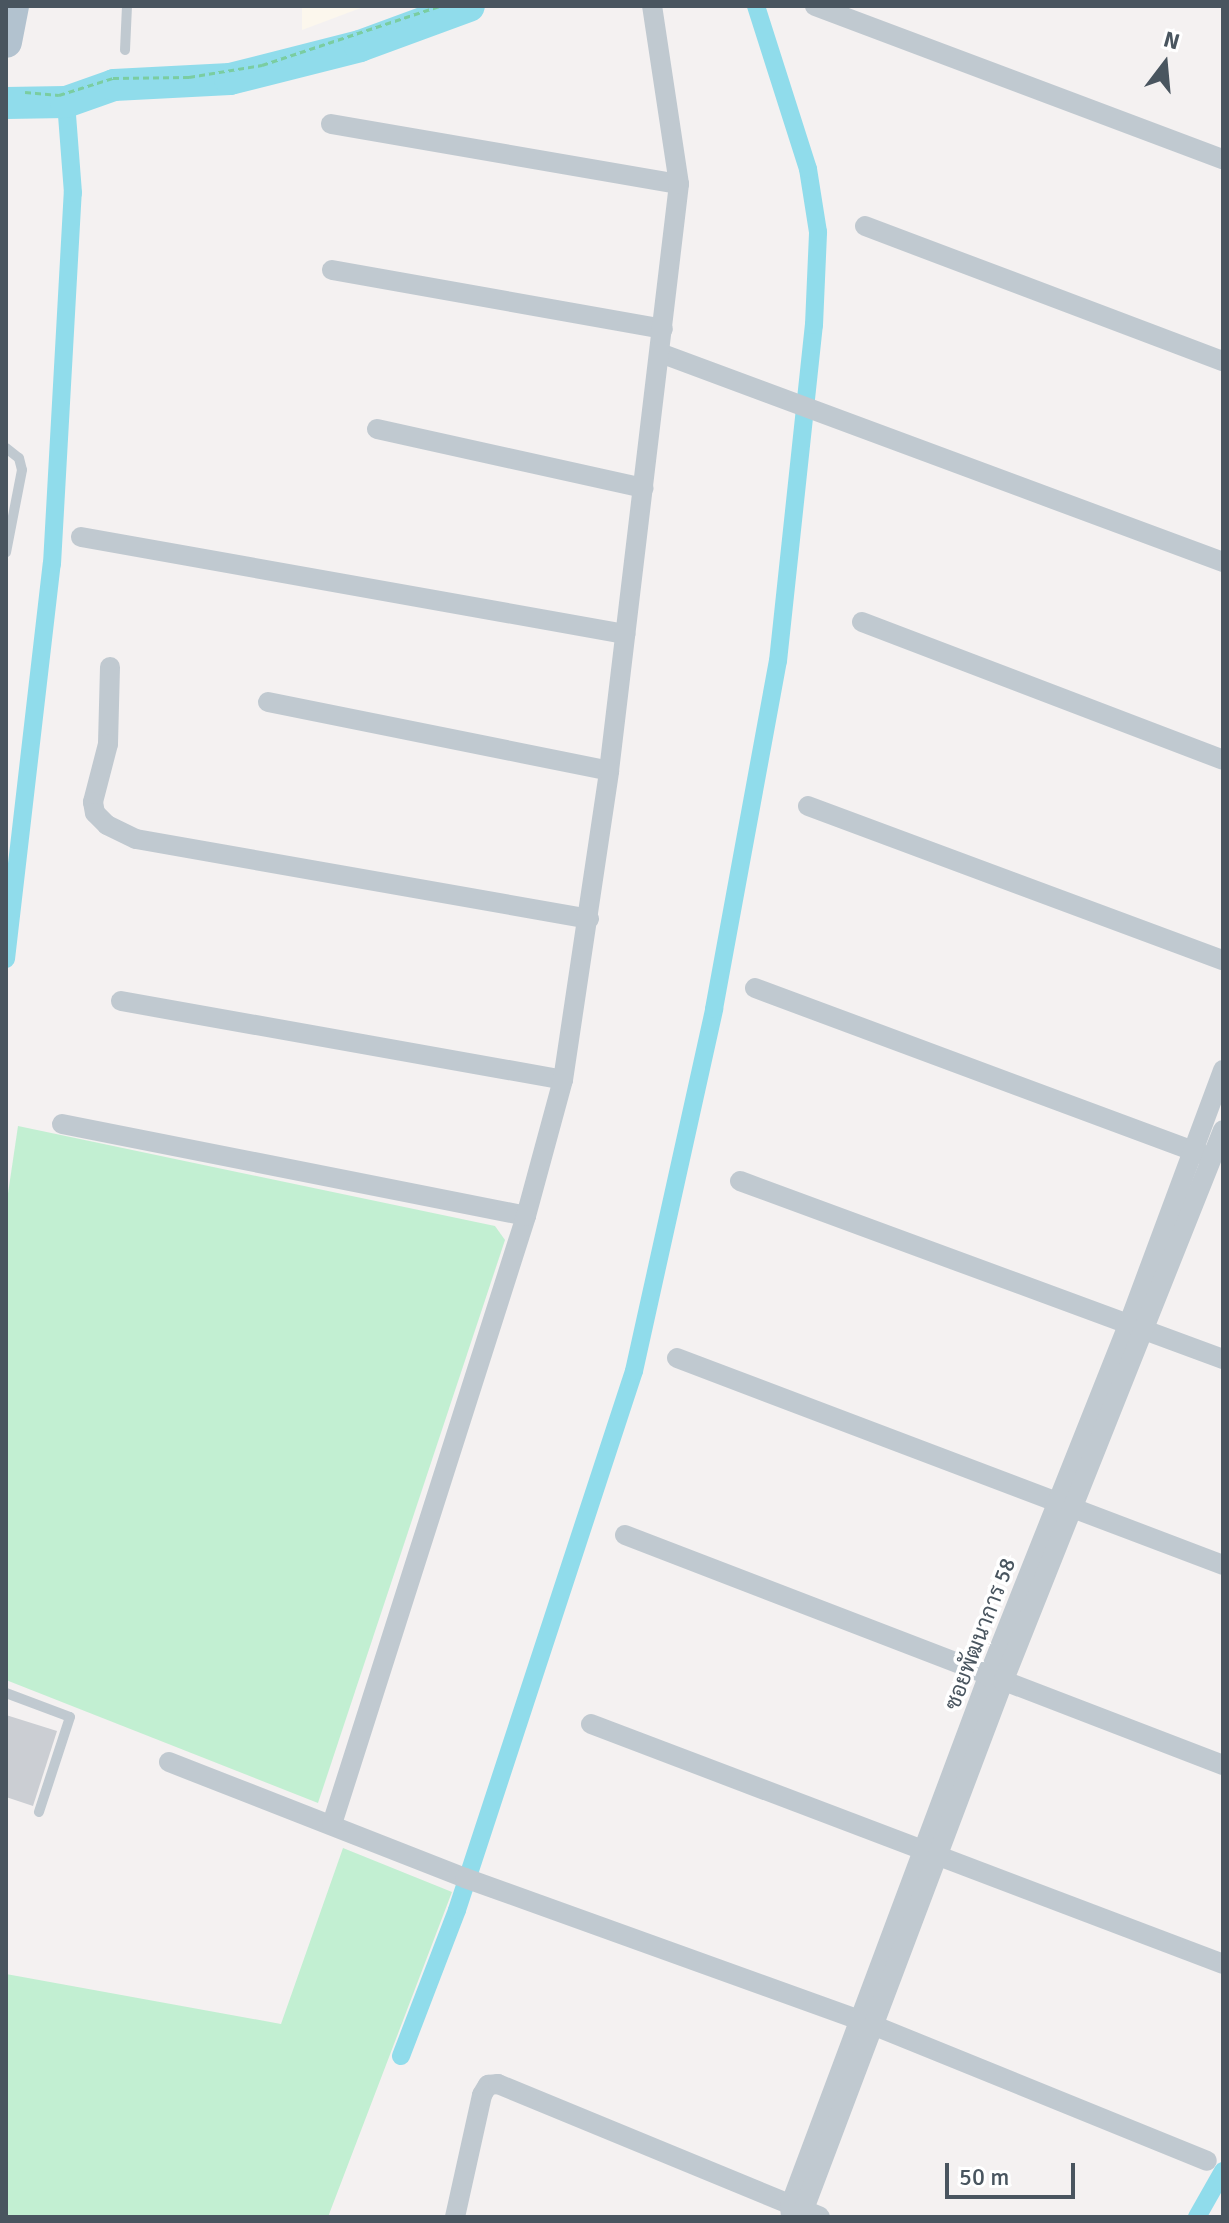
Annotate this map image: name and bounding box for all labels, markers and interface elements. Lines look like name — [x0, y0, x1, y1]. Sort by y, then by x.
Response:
north arrow — [1125, 24, 1205, 104]
text: N — [1161, 25, 1183, 56]
street label: ซอยพัฒนาการ 58 — [939, 1554, 1021, 1714]
scale bar — [949, 2147, 1079, 2197]
text: 50 m — [959, 2162, 1009, 2192]

